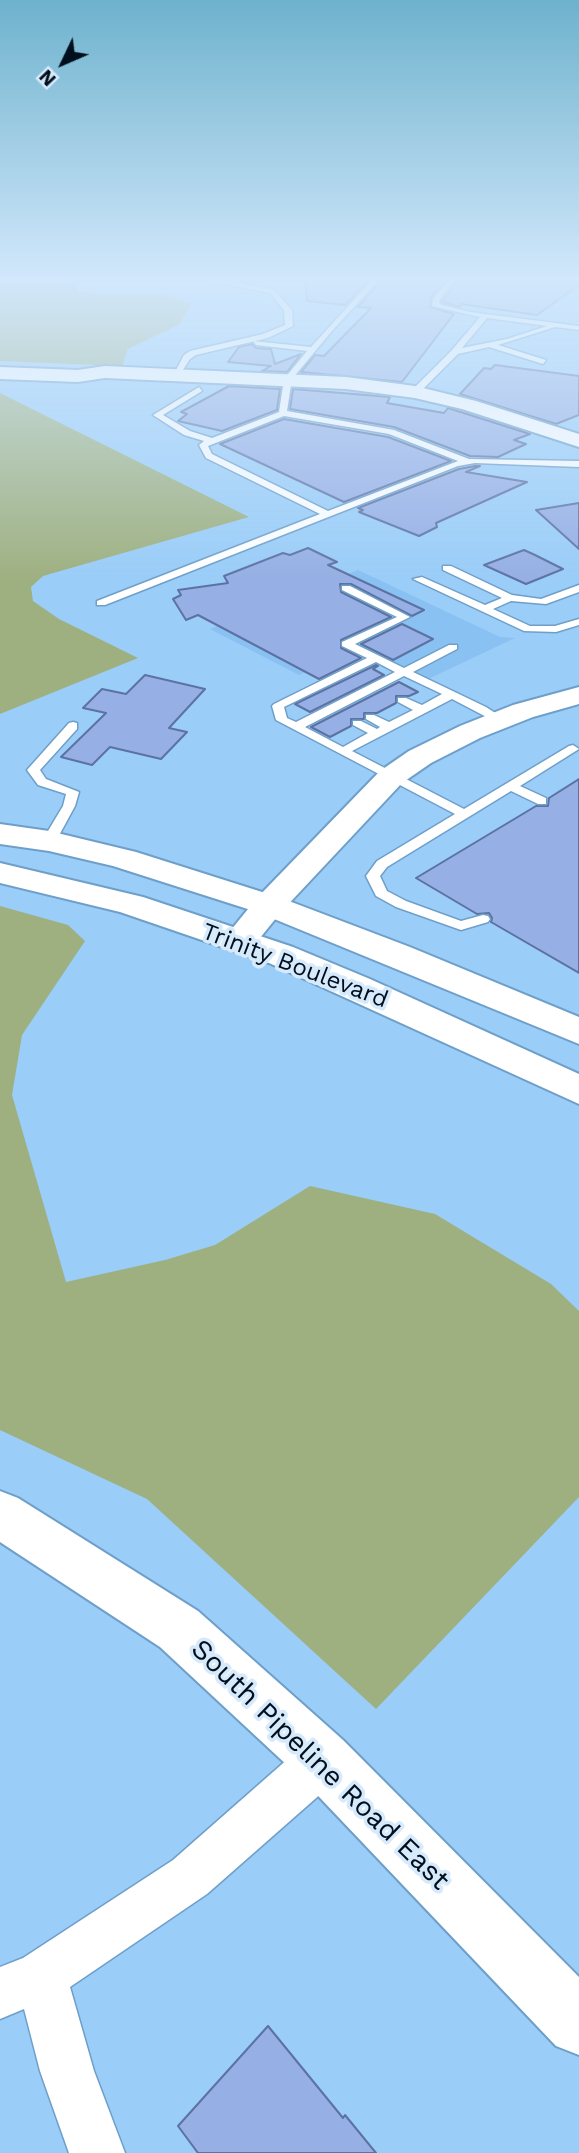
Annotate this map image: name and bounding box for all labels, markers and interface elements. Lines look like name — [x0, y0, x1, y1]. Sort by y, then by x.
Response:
north arrow — [28, 28, 98, 98]
text: N — [34, 65, 61, 91]
street label: Trinity Boulevard — [198, 917, 392, 1015]
street label: South Pipeline Road East — [184, 1633, 456, 1897]

